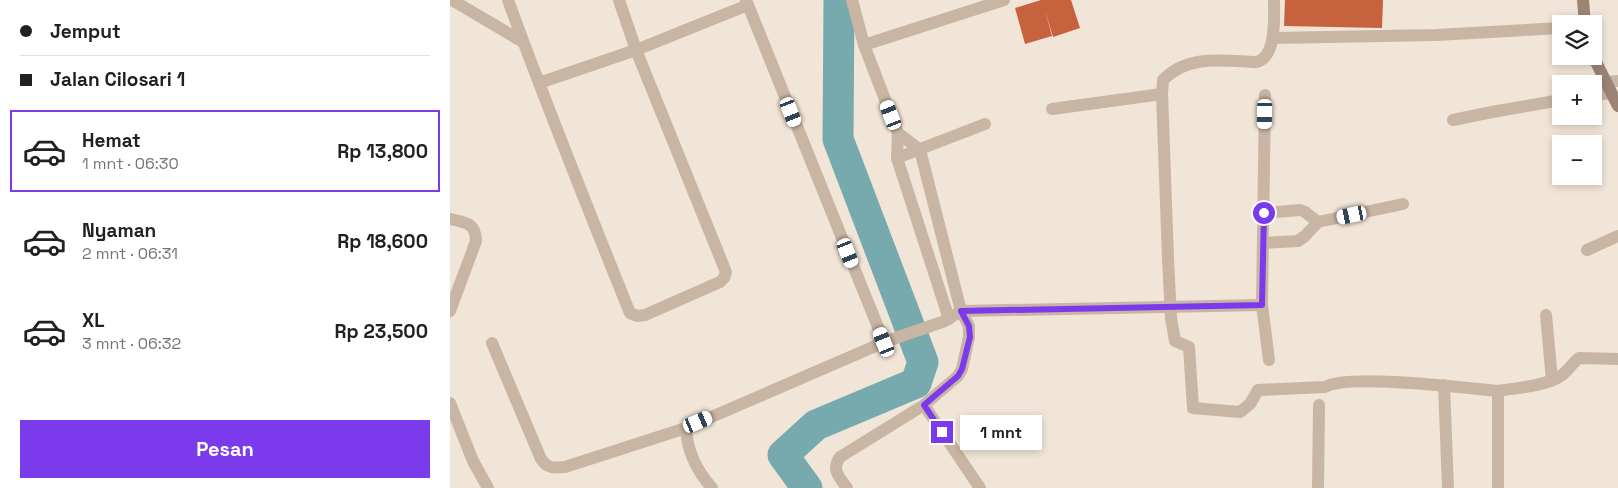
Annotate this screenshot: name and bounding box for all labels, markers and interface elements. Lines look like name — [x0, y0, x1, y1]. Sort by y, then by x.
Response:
map controls — [1552, 15, 1602, 185]
button: layers — [1552, 15, 1602, 65]
text: Jemput — [50, 19, 121, 44]
text: Jalan Cilosari 1 — [50, 67, 185, 92]
button: + — [1552, 75, 1602, 125]
car — [778, 95, 803, 129]
car — [878, 98, 903, 132]
car — [1257, 99, 1272, 129]
text: Hemat — [82, 128, 141, 153]
icon: car — [22, 129, 67, 174]
button: − — [1552, 135, 1602, 185]
text: Rp 13,800 — [337, 139, 428, 164]
text: 1 mnt · 06:30 — [82, 153, 179, 174]
route start — [1253, 202, 1275, 224]
car — [1335, 205, 1368, 225]
text: Nyaman — [82, 218, 156, 243]
icon: car — [22, 219, 67, 264]
text: Rp 18,600 — [337, 229, 428, 254]
car — [835, 236, 860, 270]
text: 2 mnt · 06:31 — [82, 243, 178, 264]
text: XL — [82, 308, 105, 333]
icon: car — [22, 309, 67, 354]
text: Rp 23,500 — [335, 319, 428, 344]
car — [871, 325, 896, 359]
text: 3 mnt · 06:32 — [82, 333, 181, 354]
car — [681, 409, 714, 435]
callout: 1 mnt — [960, 414, 1042, 450]
button: Pesan — [20, 420, 430, 478]
route end — [931, 421, 953, 443]
text: 1 mnt — [980, 422, 1022, 443]

